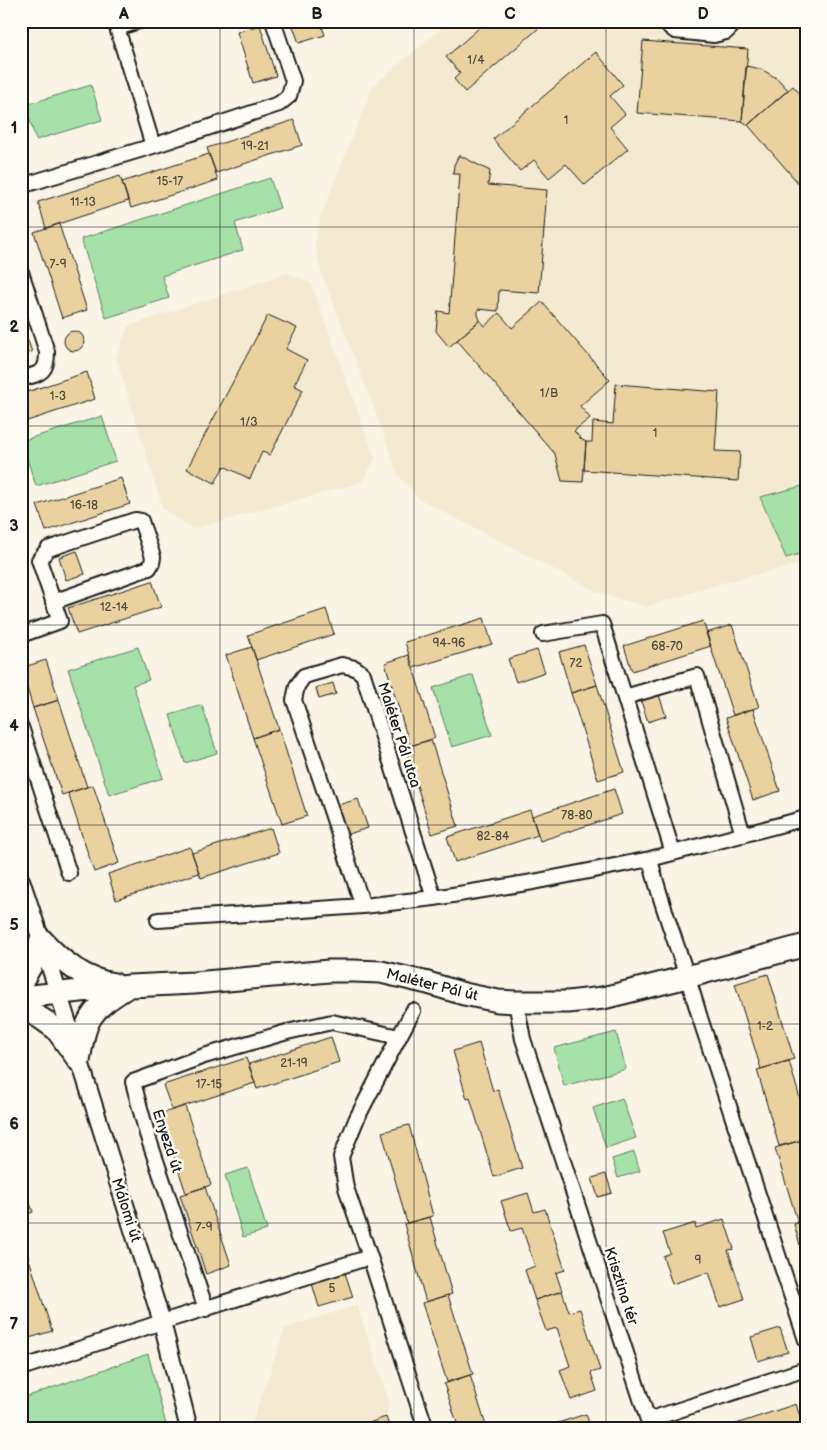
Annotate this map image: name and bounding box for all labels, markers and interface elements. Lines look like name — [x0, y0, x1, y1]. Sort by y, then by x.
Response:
text: A — [118, 5, 129, 24]
text: B — [311, 5, 323, 24]
text: C — [504, 5, 516, 24]
text: D — [697, 5, 709, 24]
house number: 1/4 — [467, 53, 485, 68]
house number: 1 — [564, 113, 568, 128]
text: 1 — [11, 119, 17, 138]
house number: 19-21 — [241, 139, 269, 154]
house number: 15-17 — [157, 174, 183, 189]
house number: 11-13 — [70, 195, 96, 210]
house number: 7-9 — [49, 257, 67, 272]
text: 2 — [9, 318, 19, 337]
house number: 1/B — [540, 386, 558, 401]
house number: 1-3 — [50, 389, 66, 404]
house number: 1/3 — [240, 415, 258, 430]
house number: 1 — [653, 426, 657, 441]
house number: 16-18 — [70, 498, 98, 513]
text: 3 — [9, 517, 19, 536]
house number: 12-14 — [100, 600, 129, 615]
house number: 94-96 — [433, 636, 465, 651]
house number: 68-70 — [651, 639, 683, 654]
house number: 72 — [570, 656, 582, 671]
street label: Maléter Pál utca — [373, 680, 425, 790]
text: 4 — [9, 717, 19, 736]
house number: 78-80 — [561, 808, 593, 823]
house number: 82-84 — [477, 829, 510, 844]
text: 5 — [9, 916, 19, 935]
street label: Maléter Pál út — [384, 964, 480, 1006]
house number: 1-2 — [757, 1019, 773, 1034]
house number: 21-19 — [280, 1056, 308, 1071]
house number: 17-15 — [196, 1077, 222, 1092]
street label: Enyezd út — [148, 1107, 186, 1175]
text: 6 — [9, 1115, 19, 1134]
street label: Málomi út — [107, 1176, 145, 1245]
house number: 7-9 — [195, 1220, 213, 1235]
street label: Krisztina tér — [599, 1245, 643, 1328]
house number: 9 — [695, 1253, 702, 1268]
house number: 5 — [329, 1281, 336, 1296]
text: 7 — [10, 1315, 19, 1334]

